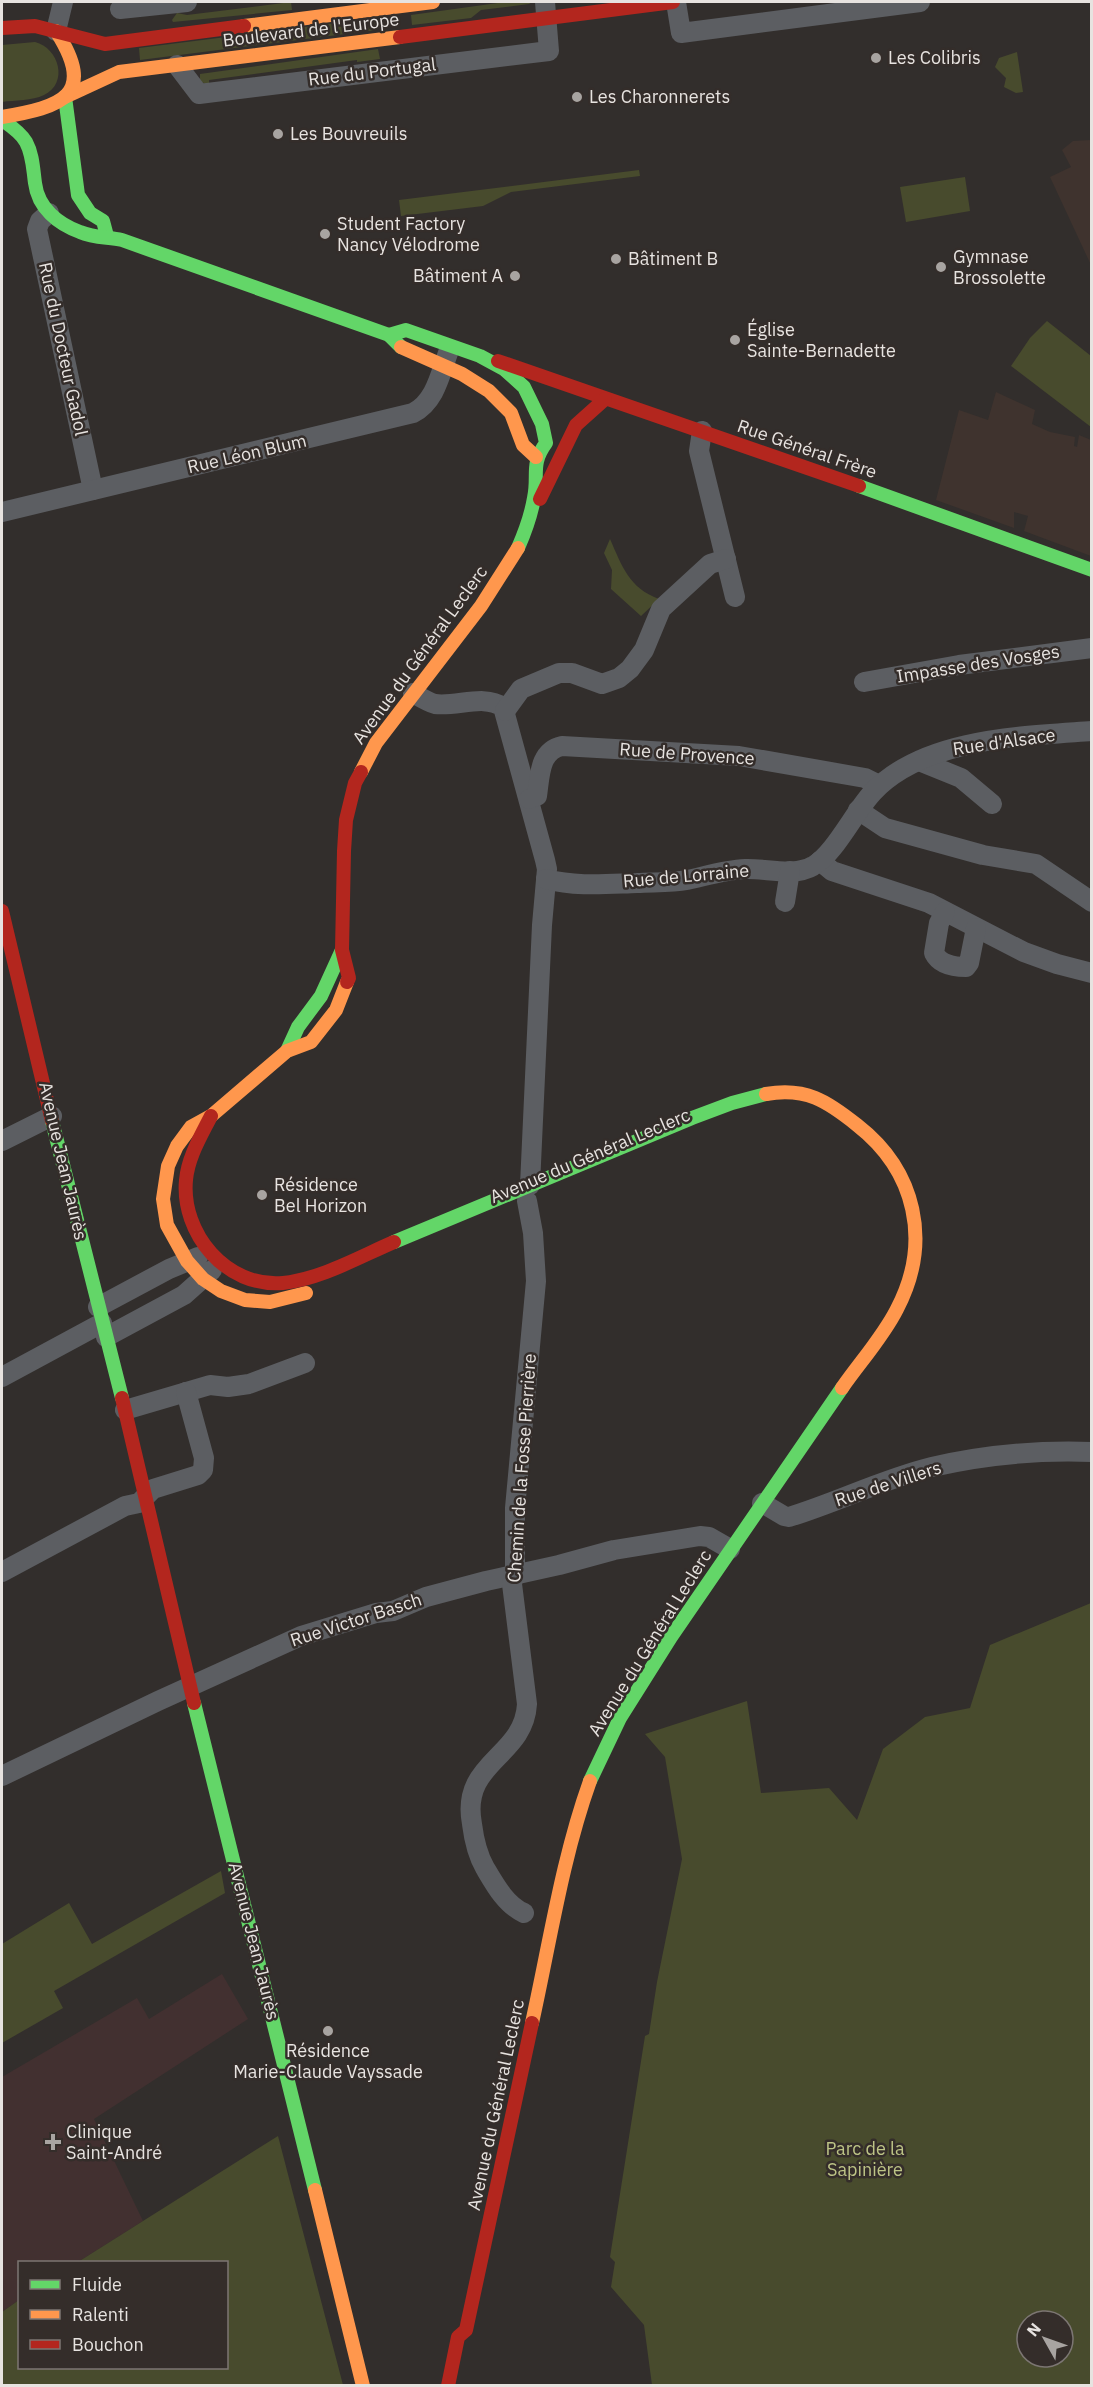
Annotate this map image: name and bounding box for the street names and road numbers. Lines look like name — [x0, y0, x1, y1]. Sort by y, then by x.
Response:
street label: Boulevard de l'Europe — [221, 7, 401, 52]
street label: Rue du Portugal — [307, 52, 437, 91]
street label: Rue du Docteur Gadol — [34, 260, 93, 438]
street label: Rue Général Frère — [734, 414, 880, 483]
street label: Rue Léon Blum — [185, 429, 309, 478]
street label: Avenue du Général Leclerc — [347, 561, 492, 749]
street label: Impasse des Vosges — [895, 639, 1061, 688]
street label: Rue d'Alsace — [951, 723, 1057, 760]
street label: Rue de Provence — [619, 737, 755, 770]
street label: Rue de Lorraine — [622, 859, 750, 892]
street label: Avenue Jean Jaurès — [34, 1080, 93, 1242]
street label: Avenue du Général Leclerc — [486, 1103, 693, 1208]
street label: Chemin de la Fosse Pierrière — [502, 1352, 541, 1583]
street label: Rue de Villers — [832, 1455, 944, 1512]
street label: Avenue du Général Leclerc — [583, 1545, 716, 1740]
street label: Rue Victor Basch — [287, 1587, 425, 1652]
street label: Avenue Jean Jaurès — [224, 1860, 285, 2022]
street label: Avenue du Général Leclerc — [462, 1997, 529, 2213]

